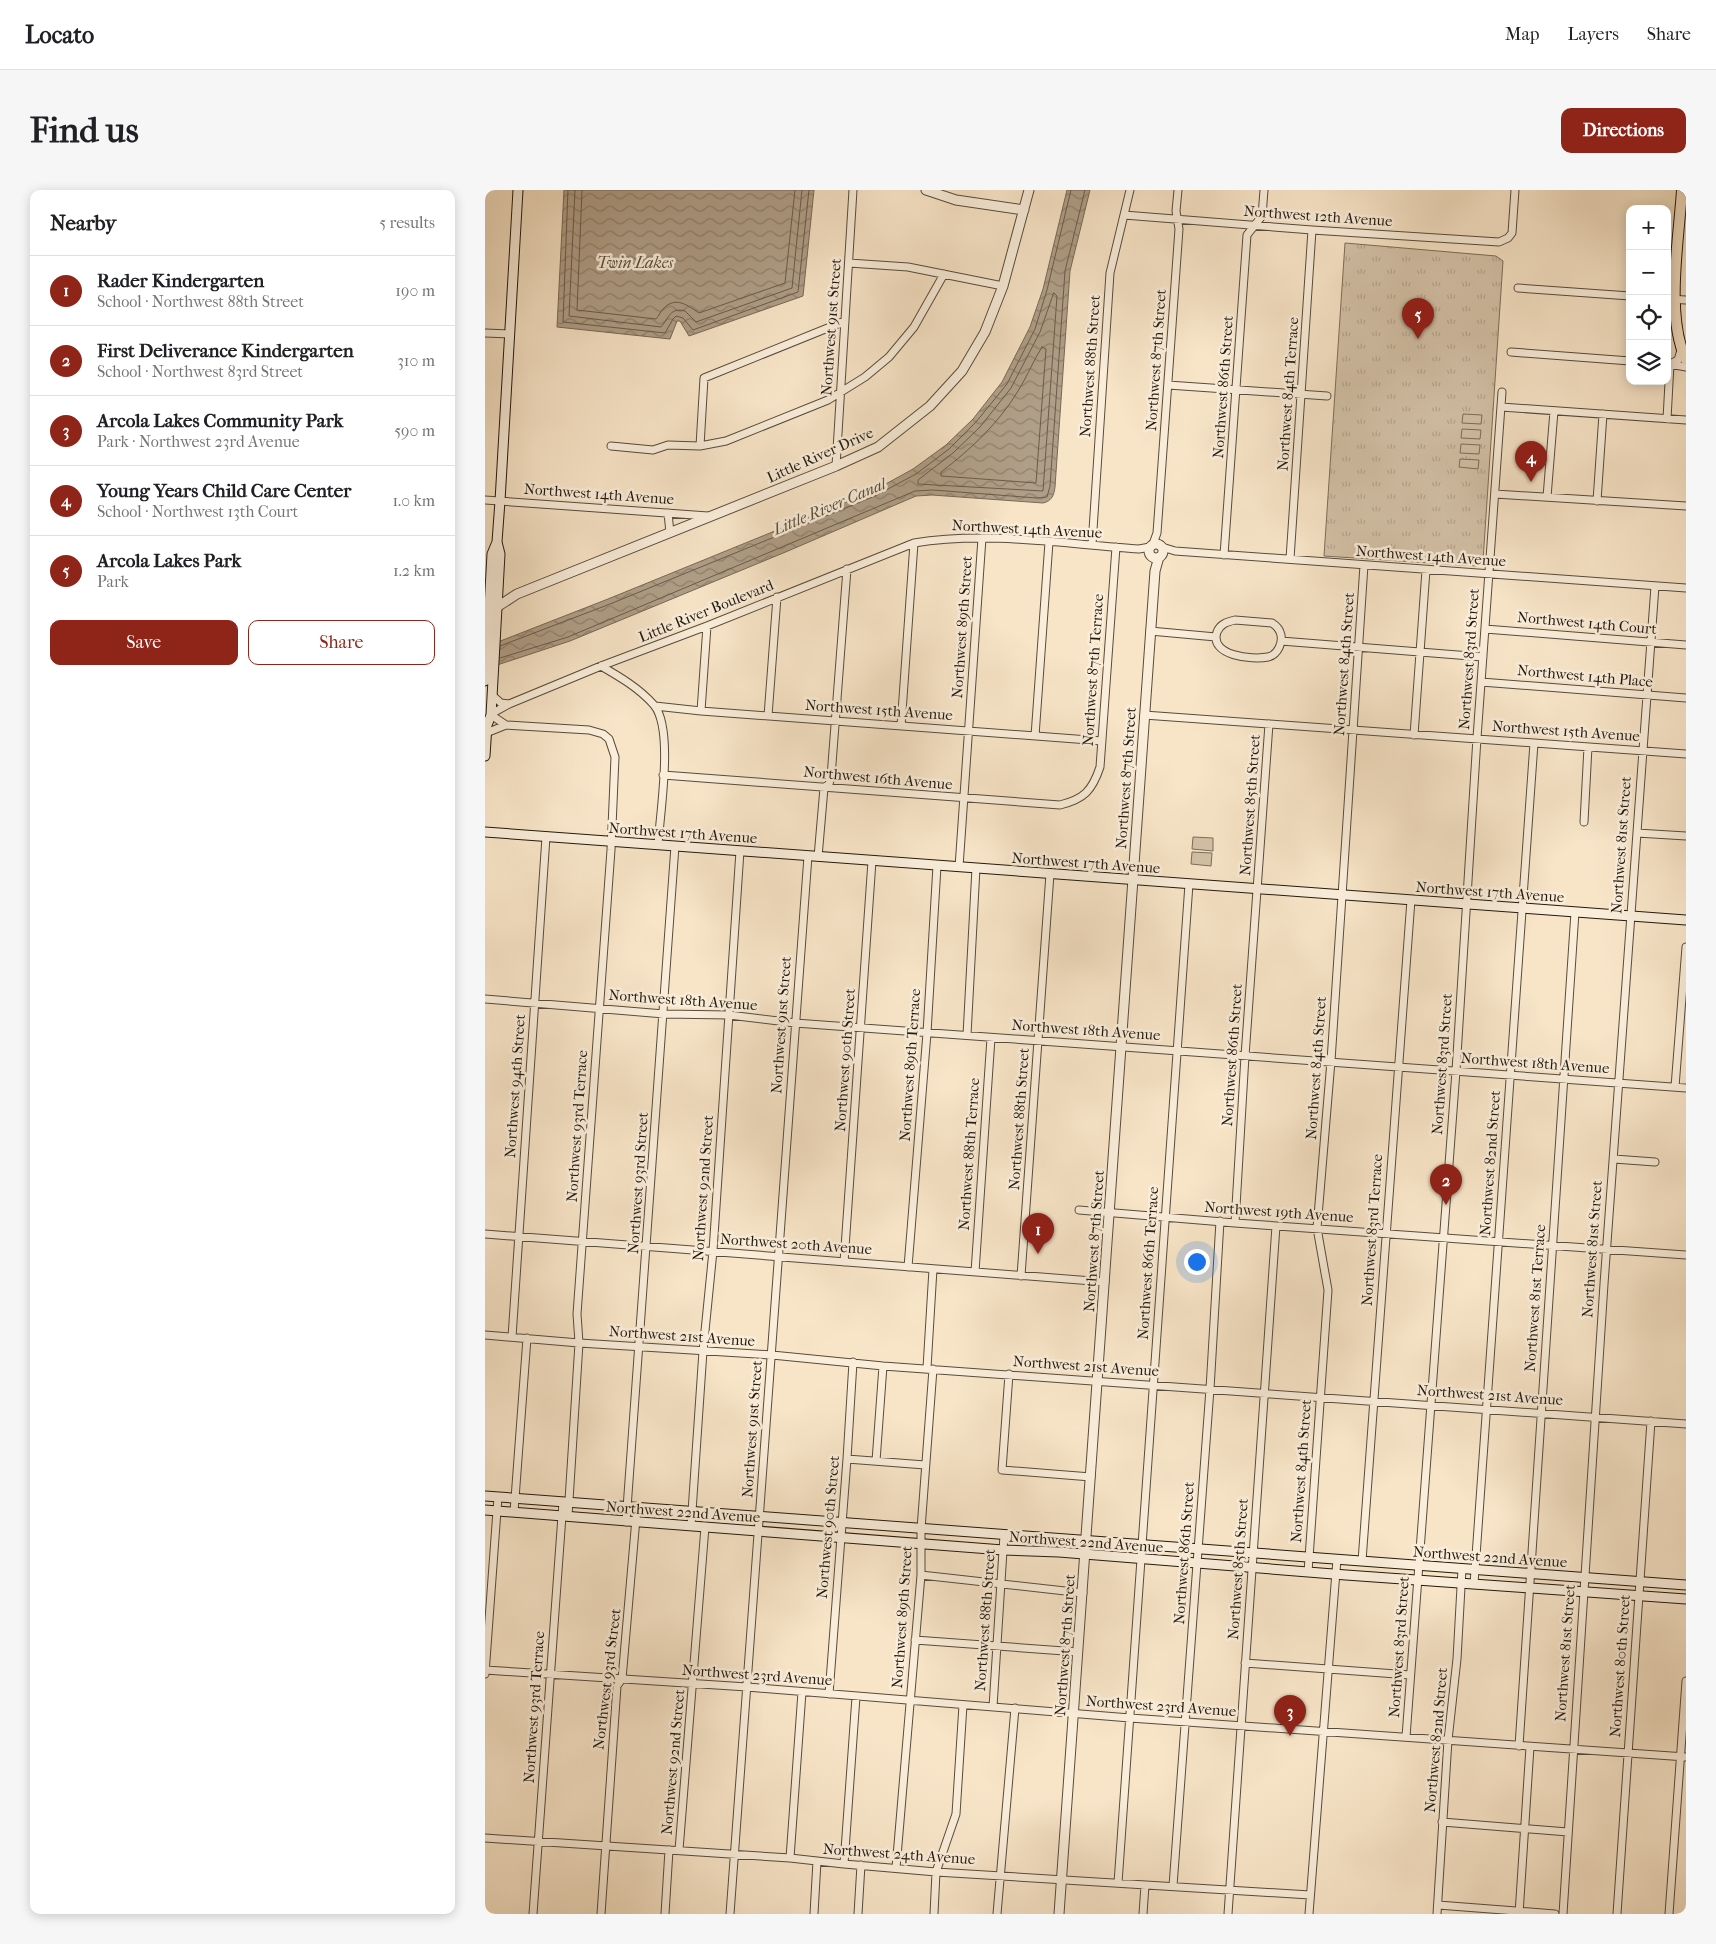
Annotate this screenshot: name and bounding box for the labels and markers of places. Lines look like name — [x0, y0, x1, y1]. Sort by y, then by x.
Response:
pin: 5 — [1402, 298, 1434, 339]
pin: 4 — [1515, 441, 1547, 482]
pin: 2 — [1430, 1164, 1462, 1205]
pin: 1 — [1022, 1213, 1054, 1254]
pin: 3 — [1274, 1695, 1306, 1736]

